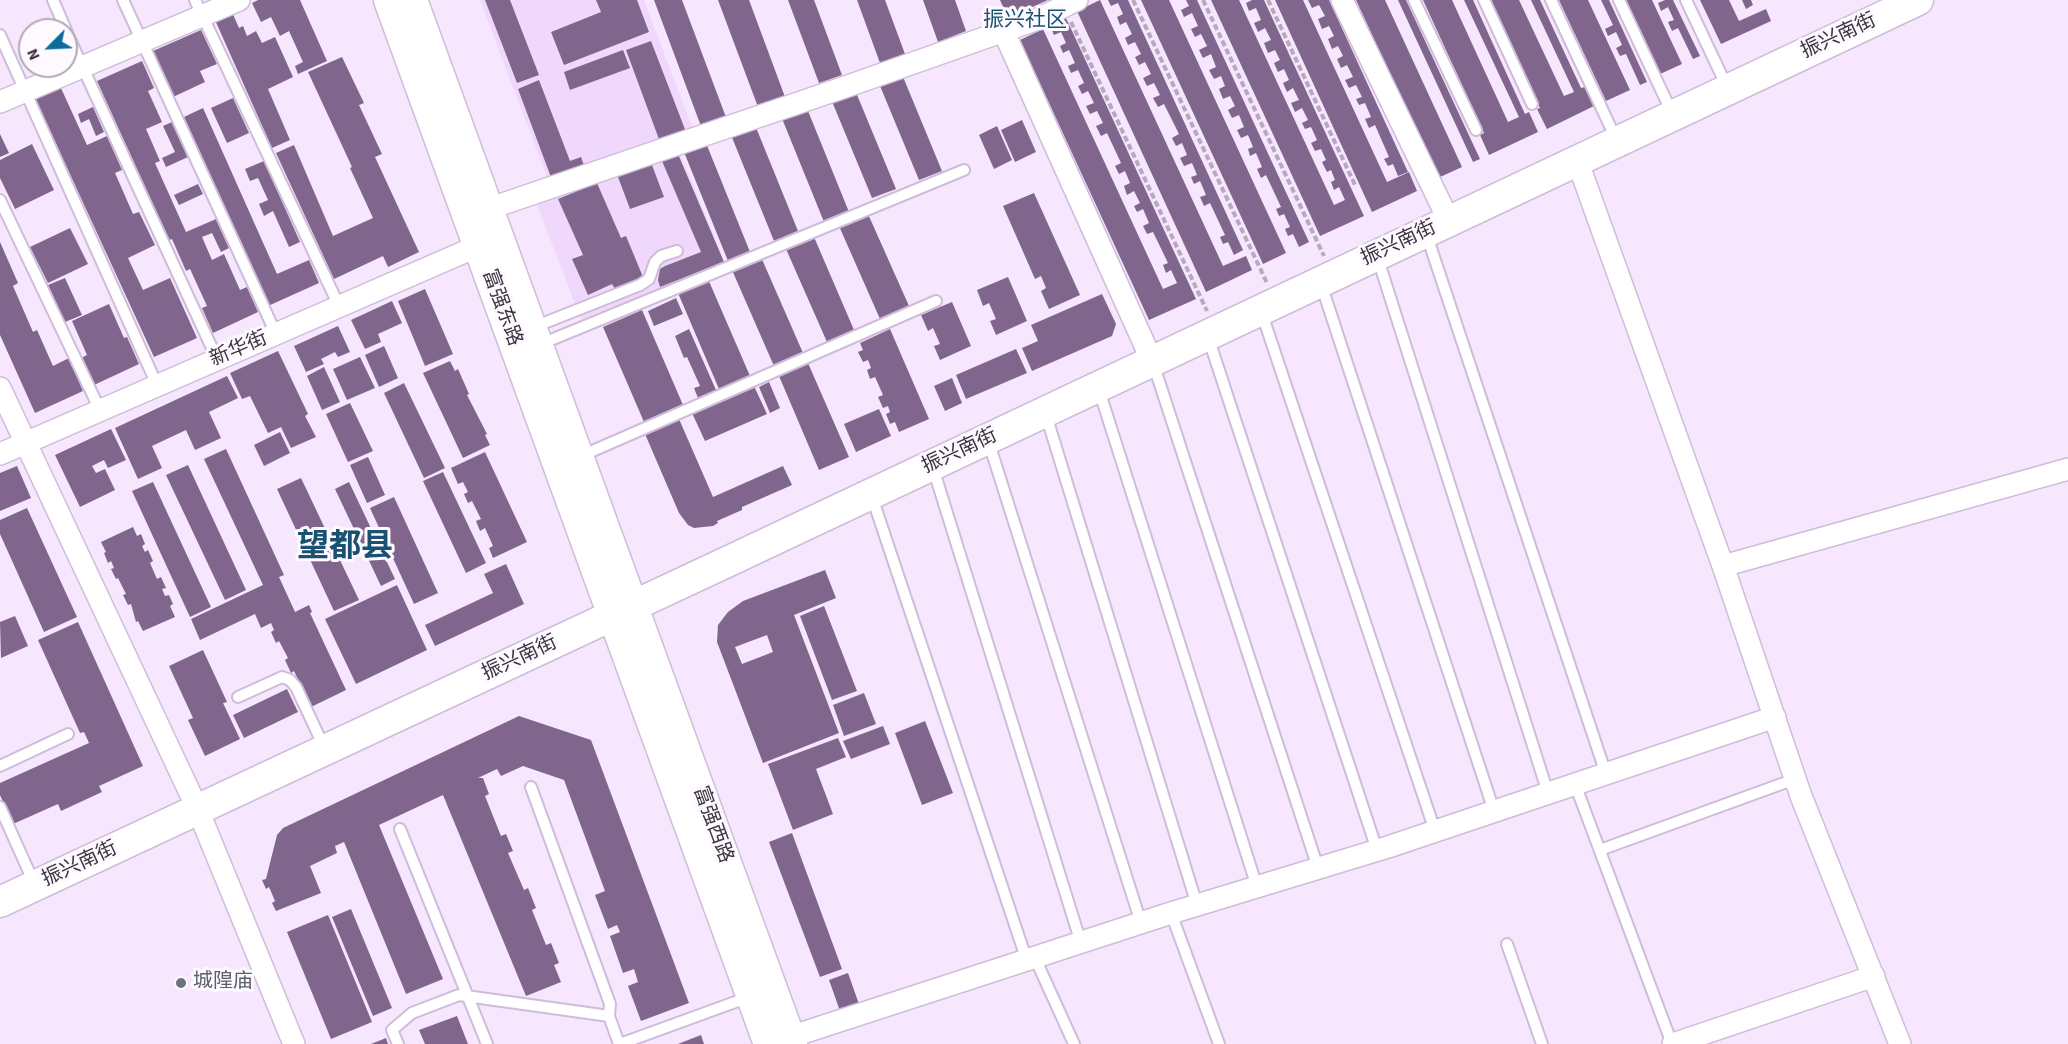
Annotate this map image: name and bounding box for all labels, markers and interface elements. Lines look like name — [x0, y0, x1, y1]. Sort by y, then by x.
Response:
district label: 振兴社区 — [983, 8, 1067, 34]
street label: 振兴南街 — [1798, 9, 1880, 65]
north arrow — [18, 18, 78, 78]
text: N — [21, 45, 46, 64]
street label: 振兴南街 — [1358, 216, 1440, 272]
street label: 富强东路 — [476, 266, 526, 350]
street label: 新华街 — [207, 327, 271, 373]
street label: 振兴南街 — [919, 424, 1001, 480]
district label: 望都县 — [297, 530, 393, 568]
street label: 振兴南街 — [479, 631, 561, 687]
street label: 富强西路 — [687, 783, 737, 867]
street label: 振兴南街 — [39, 837, 121, 893]
place label: 城隍庙 — [193, 971, 253, 995]
marker: 城隍庙 — [174, 976, 188, 990]

